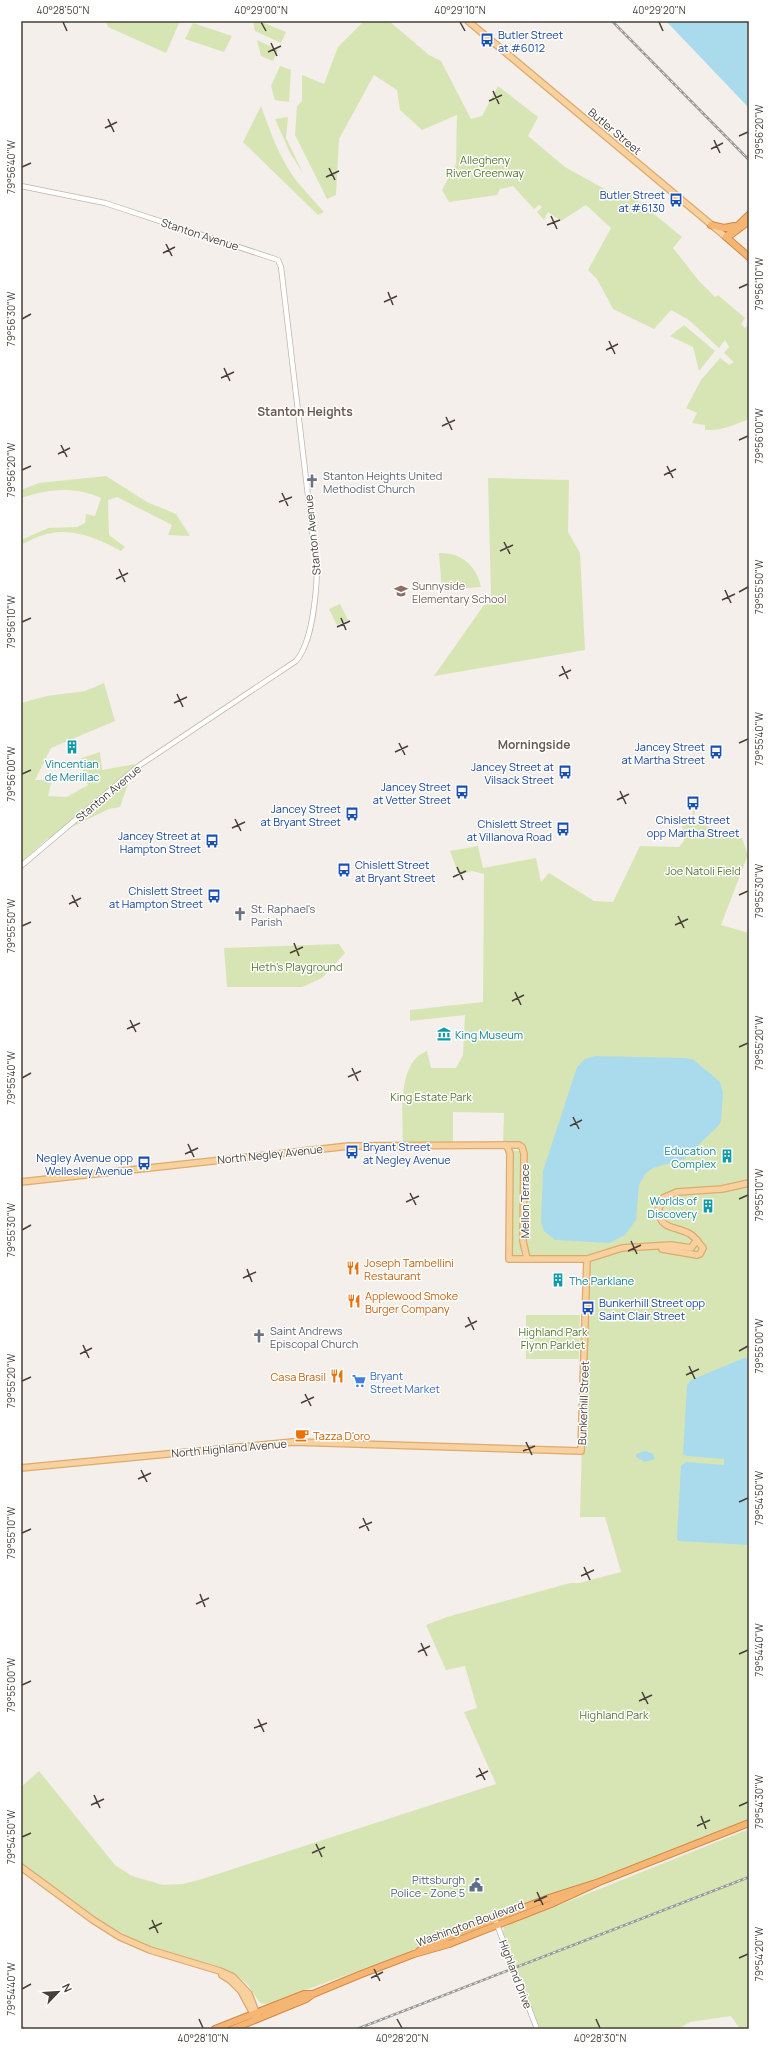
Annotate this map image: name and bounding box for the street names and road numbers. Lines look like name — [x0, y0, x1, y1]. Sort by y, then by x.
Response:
street label: Butler Street — [585, 104, 645, 158]
street label: Stanton Avenue — [159, 214, 241, 254]
street label: Stanton Avenue — [300, 493, 324, 576]
street label: Stanton Avenue — [72, 761, 144, 825]
street label: North Negley Avenue — [216, 1141, 324, 1167]
street label: Mellon Terrace — [517, 1163, 532, 1238]
street label: Bunkerhill Street — [574, 1361, 592, 1445]
street label: North Highland Avenue — [171, 1435, 288, 1461]
street label: Washington Boulevard — [414, 1897, 526, 1949]
street label: Highland Drive — [496, 1937, 536, 2011]

